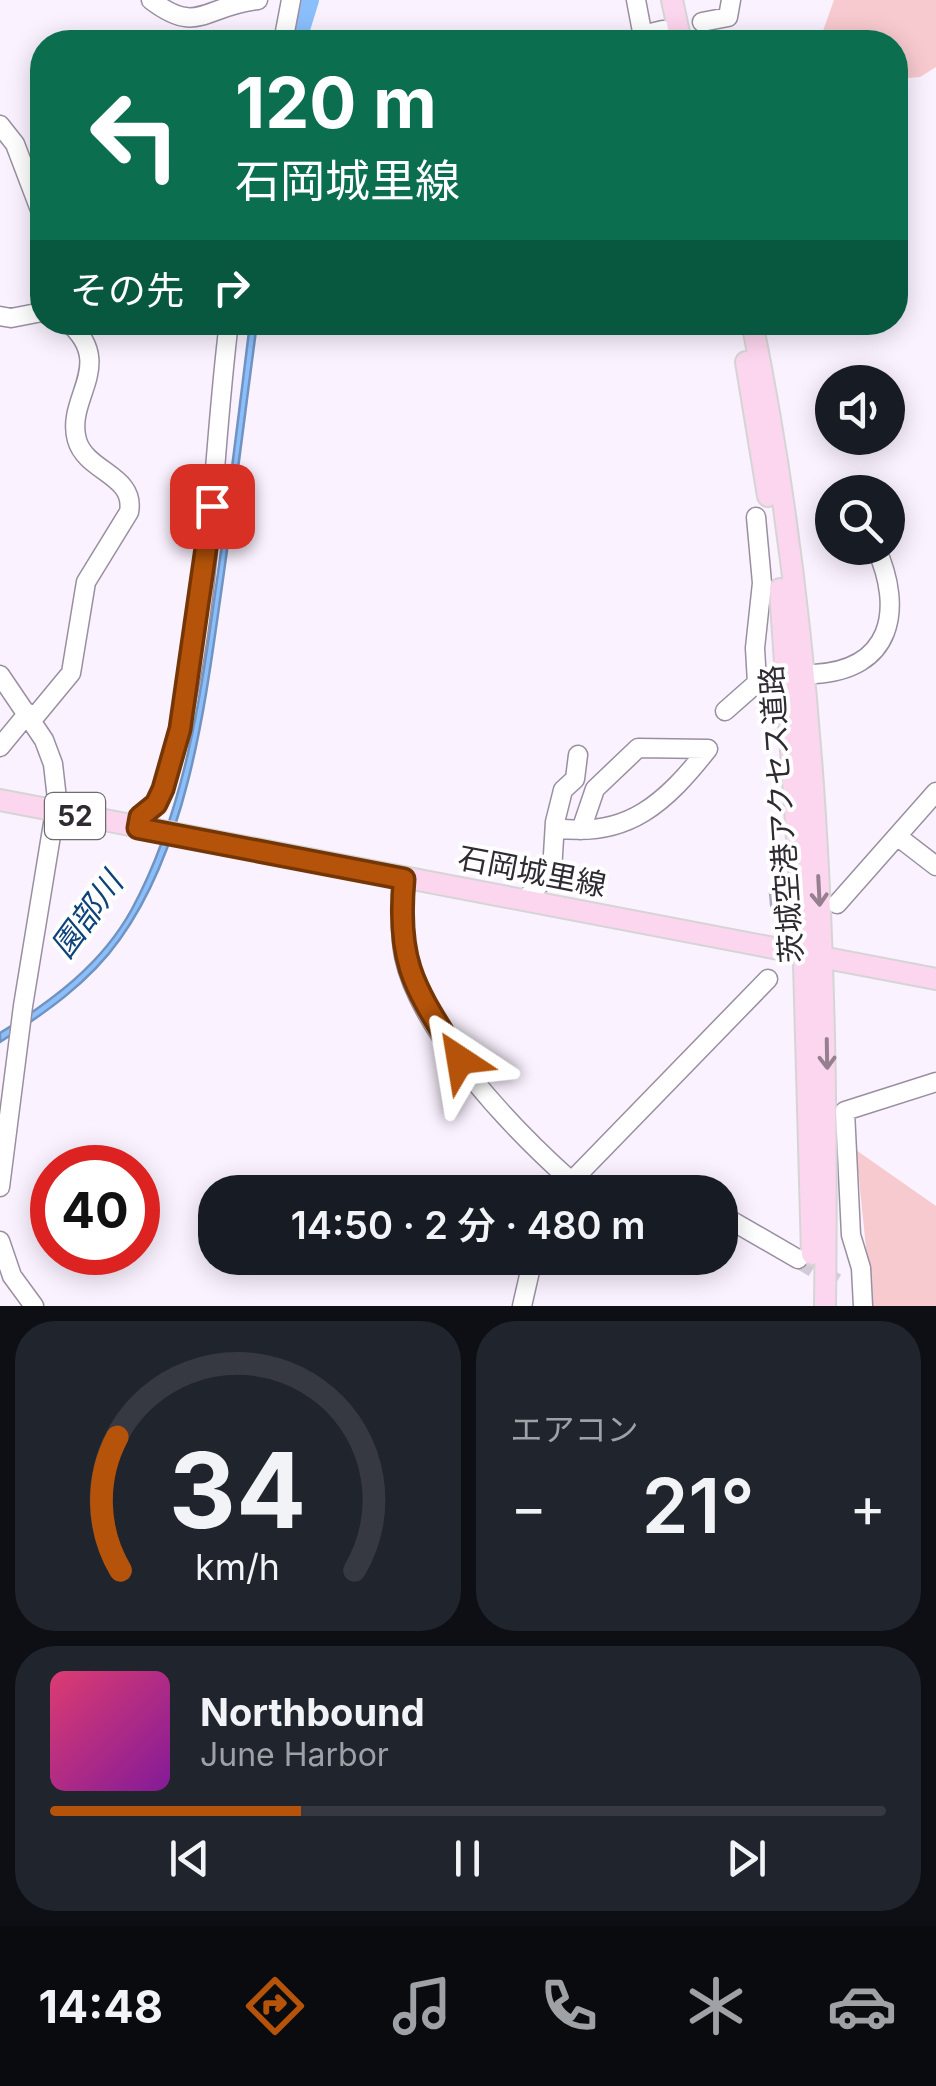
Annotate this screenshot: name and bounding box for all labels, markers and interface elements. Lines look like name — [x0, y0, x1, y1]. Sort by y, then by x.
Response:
text: 120 m — [235, 60, 437, 145]
icon: left — [70, 70, 200, 200]
text: 石岡城里線 — [235, 153, 460, 208]
icon: right — [204, 260, 259, 315]
text: その先 — [70, 267, 184, 313]
map controls — [815, 365, 905, 565]
button: sound — [815, 365, 905, 455]
pin — [170, 464, 255, 549]
button: search — [815, 475, 905, 565]
icon: arrive — [185, 479, 240, 534]
street label: 茨城空港アクセス道路 — [753, 664, 809, 964]
road number: 52 — [45, 793, 105, 839]
street label: 石岡城里線 — [455, 839, 609, 903]
water label: 園部川 — [43, 862, 132, 965]
one-way arrow — [810, 874, 829, 906]
position arrow — [408, 1008, 512, 1112]
one-way arrow — [817, 1038, 836, 1070]
speed limit sign: 40 — [30, 1145, 160, 1275]
text: 14:50 · 2 分 · 480 m — [291, 1202, 645, 1248]
text: エアコン — [511, 1410, 639, 1449]
text: 34 — [169, 1427, 306, 1553]
text: 21° — [642, 1460, 755, 1551]
text: − — [511, 1474, 547, 1540]
text: + — [850, 1474, 886, 1540]
text: km/h — [195, 1545, 280, 1589]
text: Northbound — [200, 1689, 425, 1735]
text: June Harbor — [200, 1735, 389, 1774]
icon: previous — [162, 1831, 217, 1886]
icon: pause — [440, 1831, 495, 1886]
icon: next — [719, 1831, 774, 1886]
icon: directions — [240, 1971, 310, 2041]
icon: music — [387, 1971, 457, 2041]
icon: phone — [534, 1971, 604, 2041]
icon: climate — [681, 1971, 751, 2041]
icon: car — [827, 1971, 897, 2041]
text: 14:48 — [38, 1979, 163, 2034]

